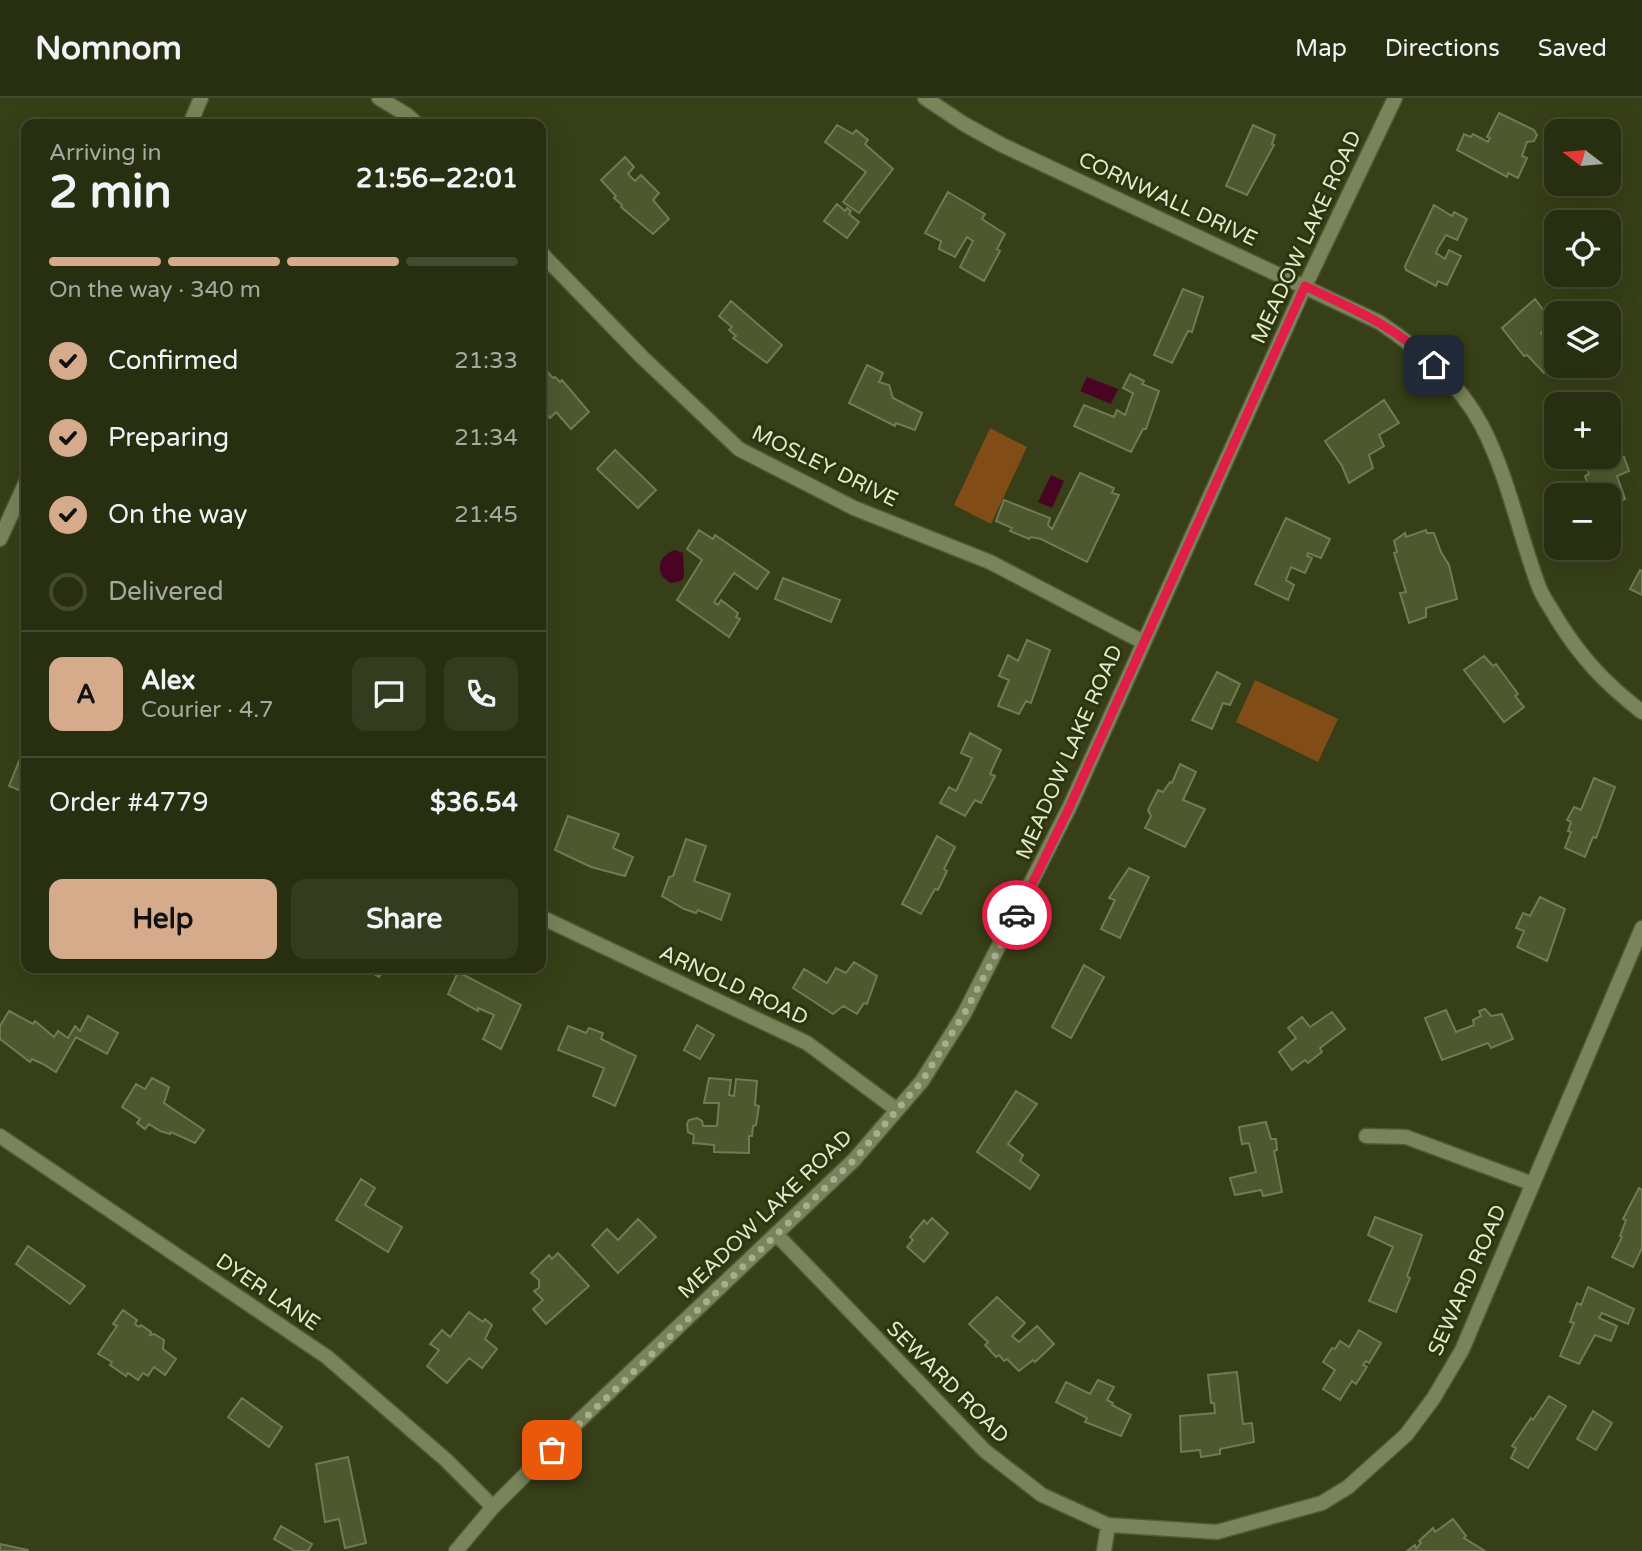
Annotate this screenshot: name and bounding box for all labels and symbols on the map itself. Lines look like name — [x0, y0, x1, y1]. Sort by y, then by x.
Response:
north arrow — [1544, 119, 1620, 196]
street label: MEADOW LAKE ROAD — [1246, 127, 1367, 348]
street label: CORNWALL DRIVE — [1074, 147, 1261, 252]
pin — [1404, 335, 1464, 395]
street label: MOSLEY DRIVE — [748, 420, 902, 513]
street label: MEADOW LAKE ROAD — [1011, 641, 1128, 863]
courier — [982, 880, 1052, 950]
street label: ARNOLD ROAD — [656, 940, 812, 1031]
street label: MEADOW LAKE ROAD — [673, 1125, 858, 1304]
street label: SEWARD ROAD — [1423, 1201, 1512, 1360]
street label: DYER LANE — [211, 1249, 324, 1336]
street label: SEWARD ROAD — [881, 1316, 1014, 1449]
pin — [522, 1420, 582, 1480]

